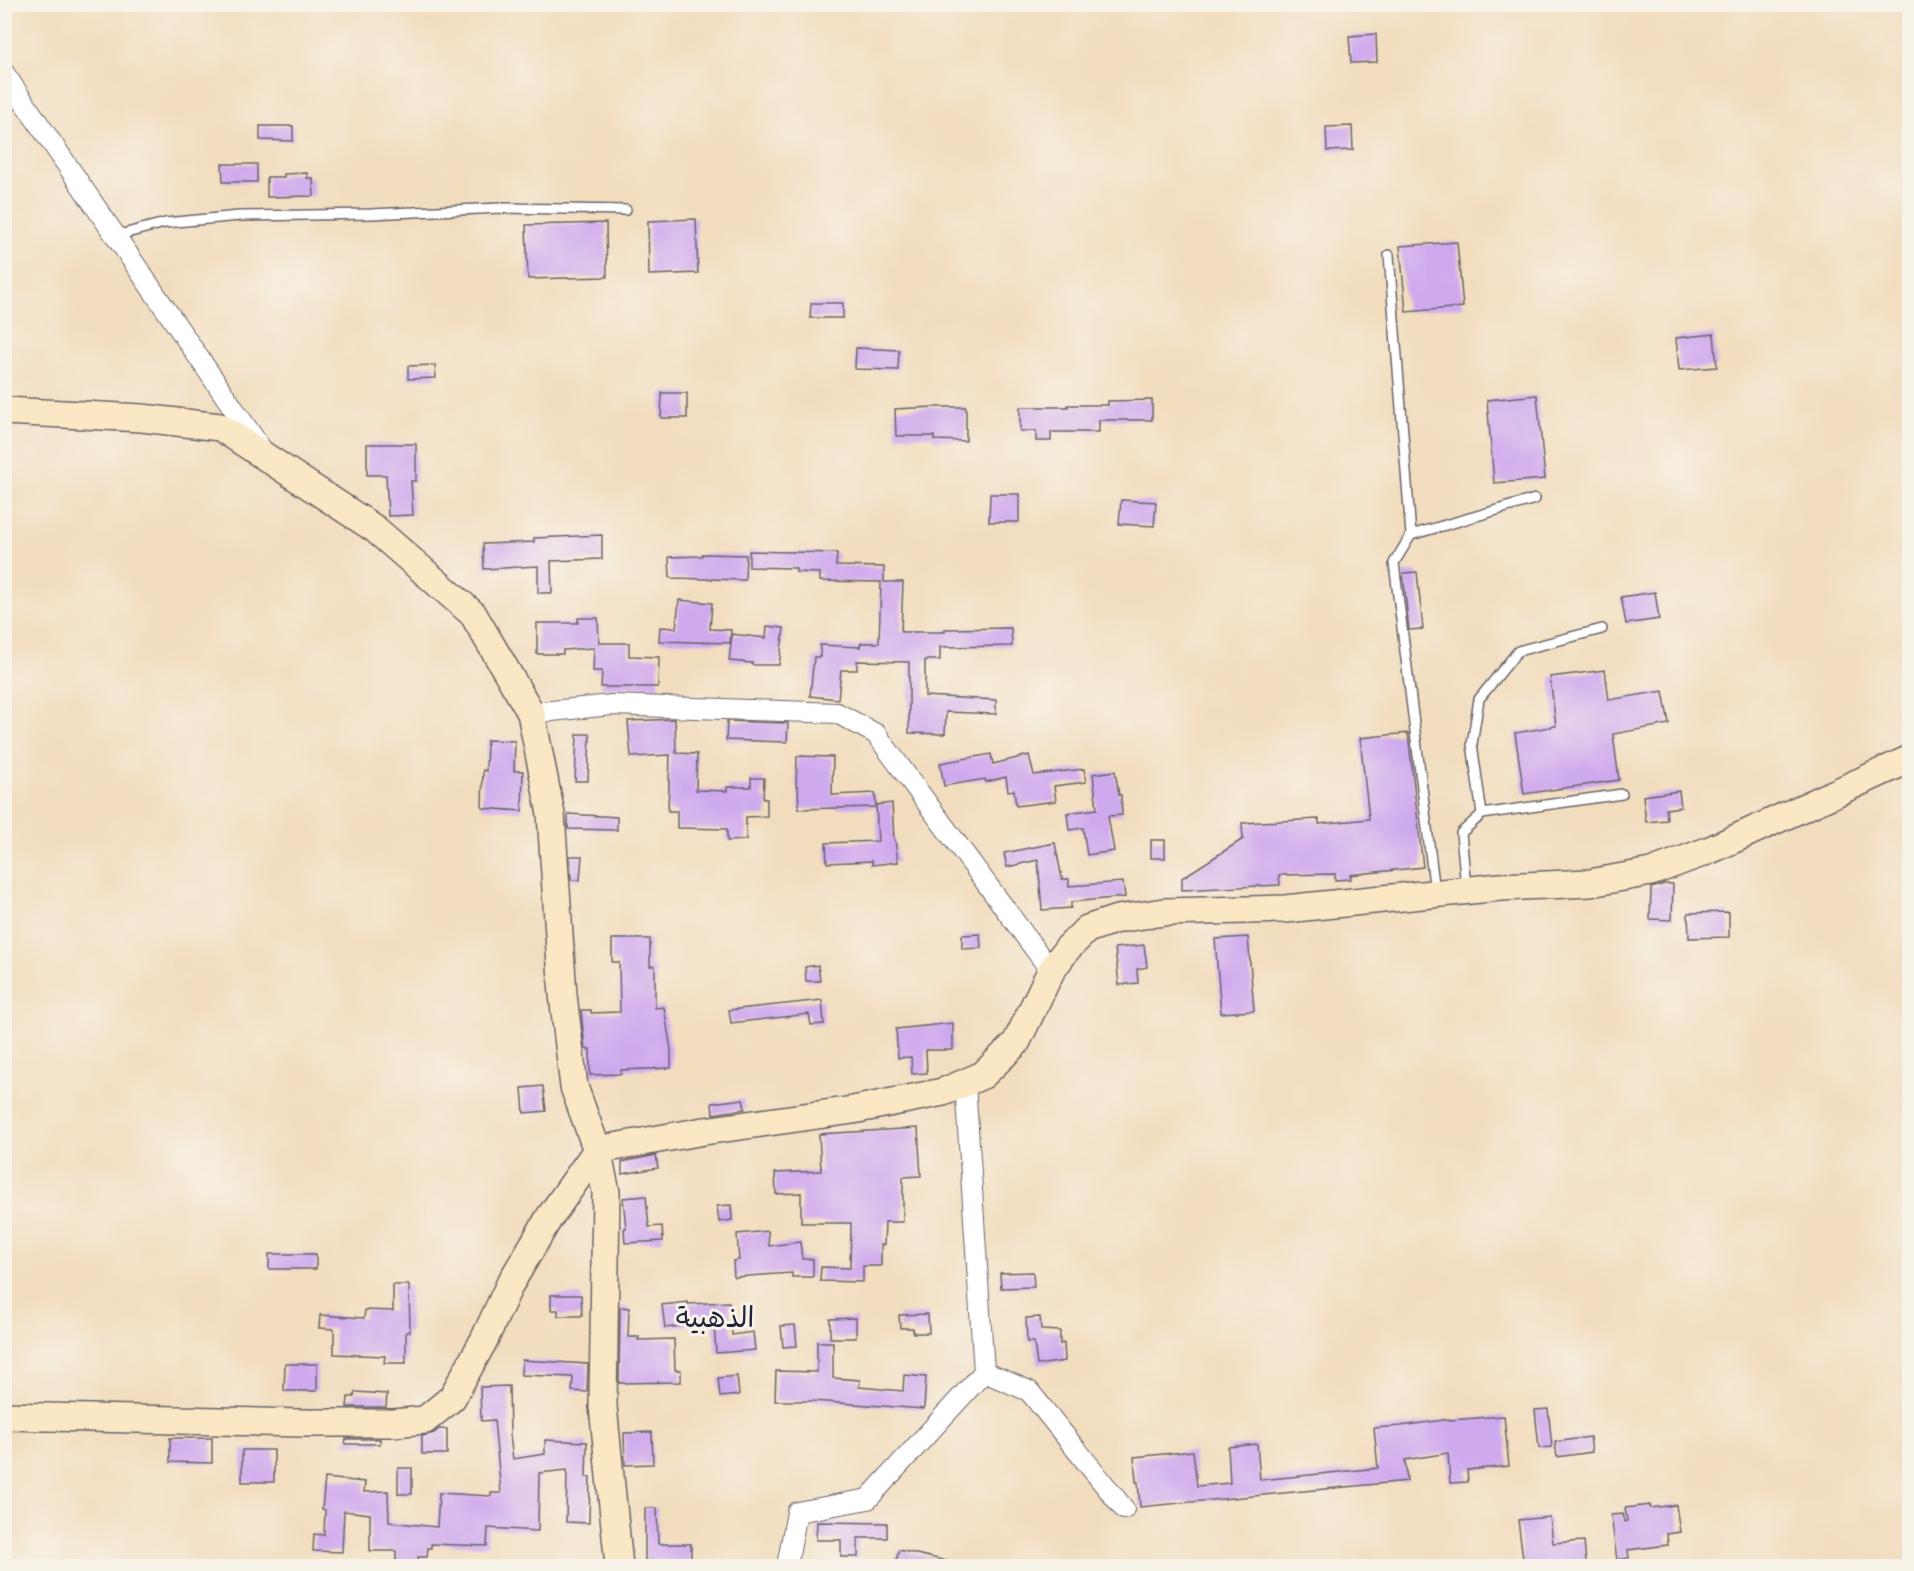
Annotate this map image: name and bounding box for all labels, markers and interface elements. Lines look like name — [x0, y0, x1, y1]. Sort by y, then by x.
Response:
district label: الذهبية — [676, 1300, 754, 1335]

